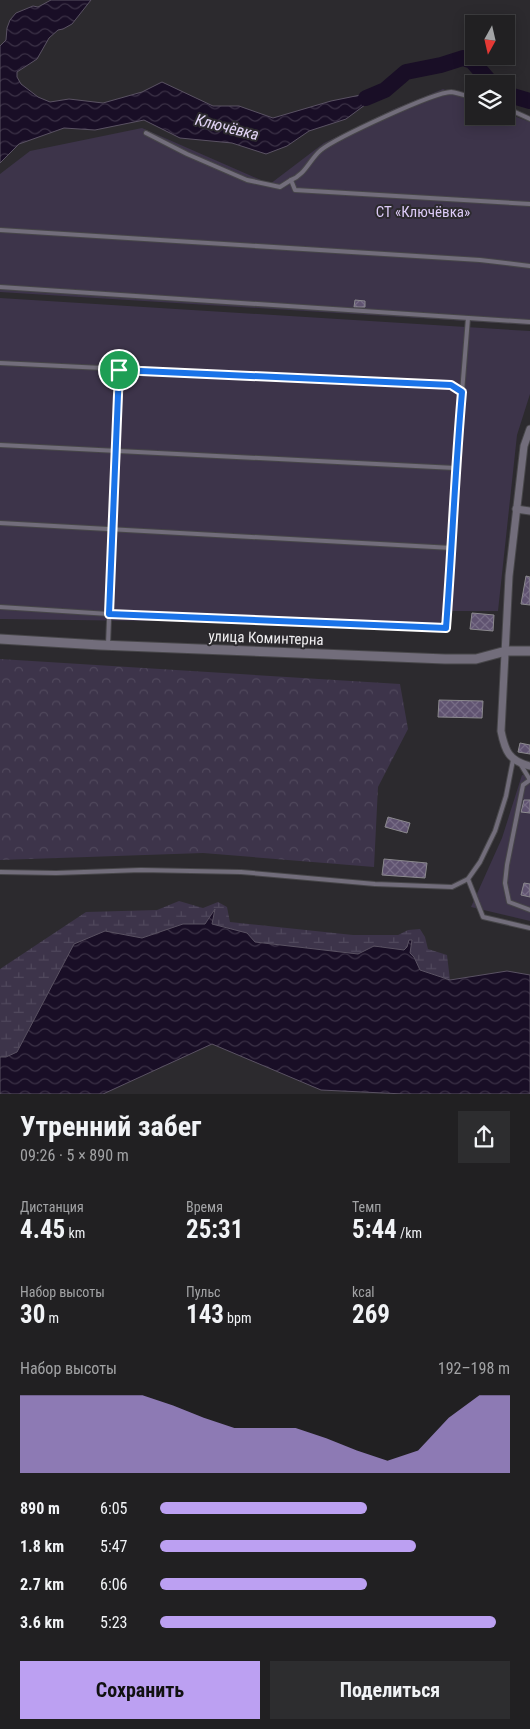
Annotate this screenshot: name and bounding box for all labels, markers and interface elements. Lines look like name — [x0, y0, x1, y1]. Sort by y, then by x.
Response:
north arrow — [465, 15, 515, 65]
map controls — [465, 15, 515, 125]
button: layers — [465, 75, 515, 125]
water label: Ключёвка — [193, 110, 261, 144]
park label: СТ «Ключёвка» — [376, 203, 470, 221]
pin — [98, 349, 140, 391]
icon: arrive — [105, 356, 133, 384]
street label: улица Коминтерна — [208, 627, 324, 649]
text: Утренний забег — [20, 1110, 201, 1143]
button: share — [458, 1111, 510, 1163]
text: 09:26 · 5 × 890 m — [20, 1146, 129, 1165]
text: Дистанция — [20, 1199, 84, 1215]
text: Время — [186, 1199, 223, 1215]
text: Темп — [352, 1199, 381, 1215]
text: 4.45 — [20, 1215, 65, 1244]
text: 25:31 — [186, 1215, 243, 1244]
text: 5:44 — [352, 1215, 397, 1244]
text: km — [65, 1225, 85, 1241]
text: /km — [397, 1225, 422, 1241]
text: Набор высоты — [20, 1284, 105, 1300]
text: Пульс — [186, 1284, 221, 1300]
text: kcal — [352, 1284, 375, 1300]
text: 30 — [20, 1300, 45, 1329]
text: 143 — [186, 1300, 224, 1329]
text: 269 — [352, 1300, 390, 1329]
text: m — [45, 1310, 59, 1326]
text: bpm — [224, 1310, 251, 1326]
text: Набор высоты — [20, 1359, 117, 1378]
text: 192–198 m — [438, 1359, 510, 1378]
text: 890 m — [20, 1499, 60, 1518]
text: 6:05 — [100, 1499, 127, 1518]
text: 1.8 km — [20, 1537, 64, 1556]
text: 5:47 — [100, 1537, 127, 1556]
text: 2.7 km — [20, 1575, 64, 1594]
text: 6:06 — [100, 1575, 127, 1594]
text: 3.6 km — [20, 1613, 64, 1632]
text: 5:23 — [100, 1613, 127, 1632]
button: Сохранить — [20, 1661, 260, 1719]
button: Поделиться — [270, 1661, 510, 1719]

